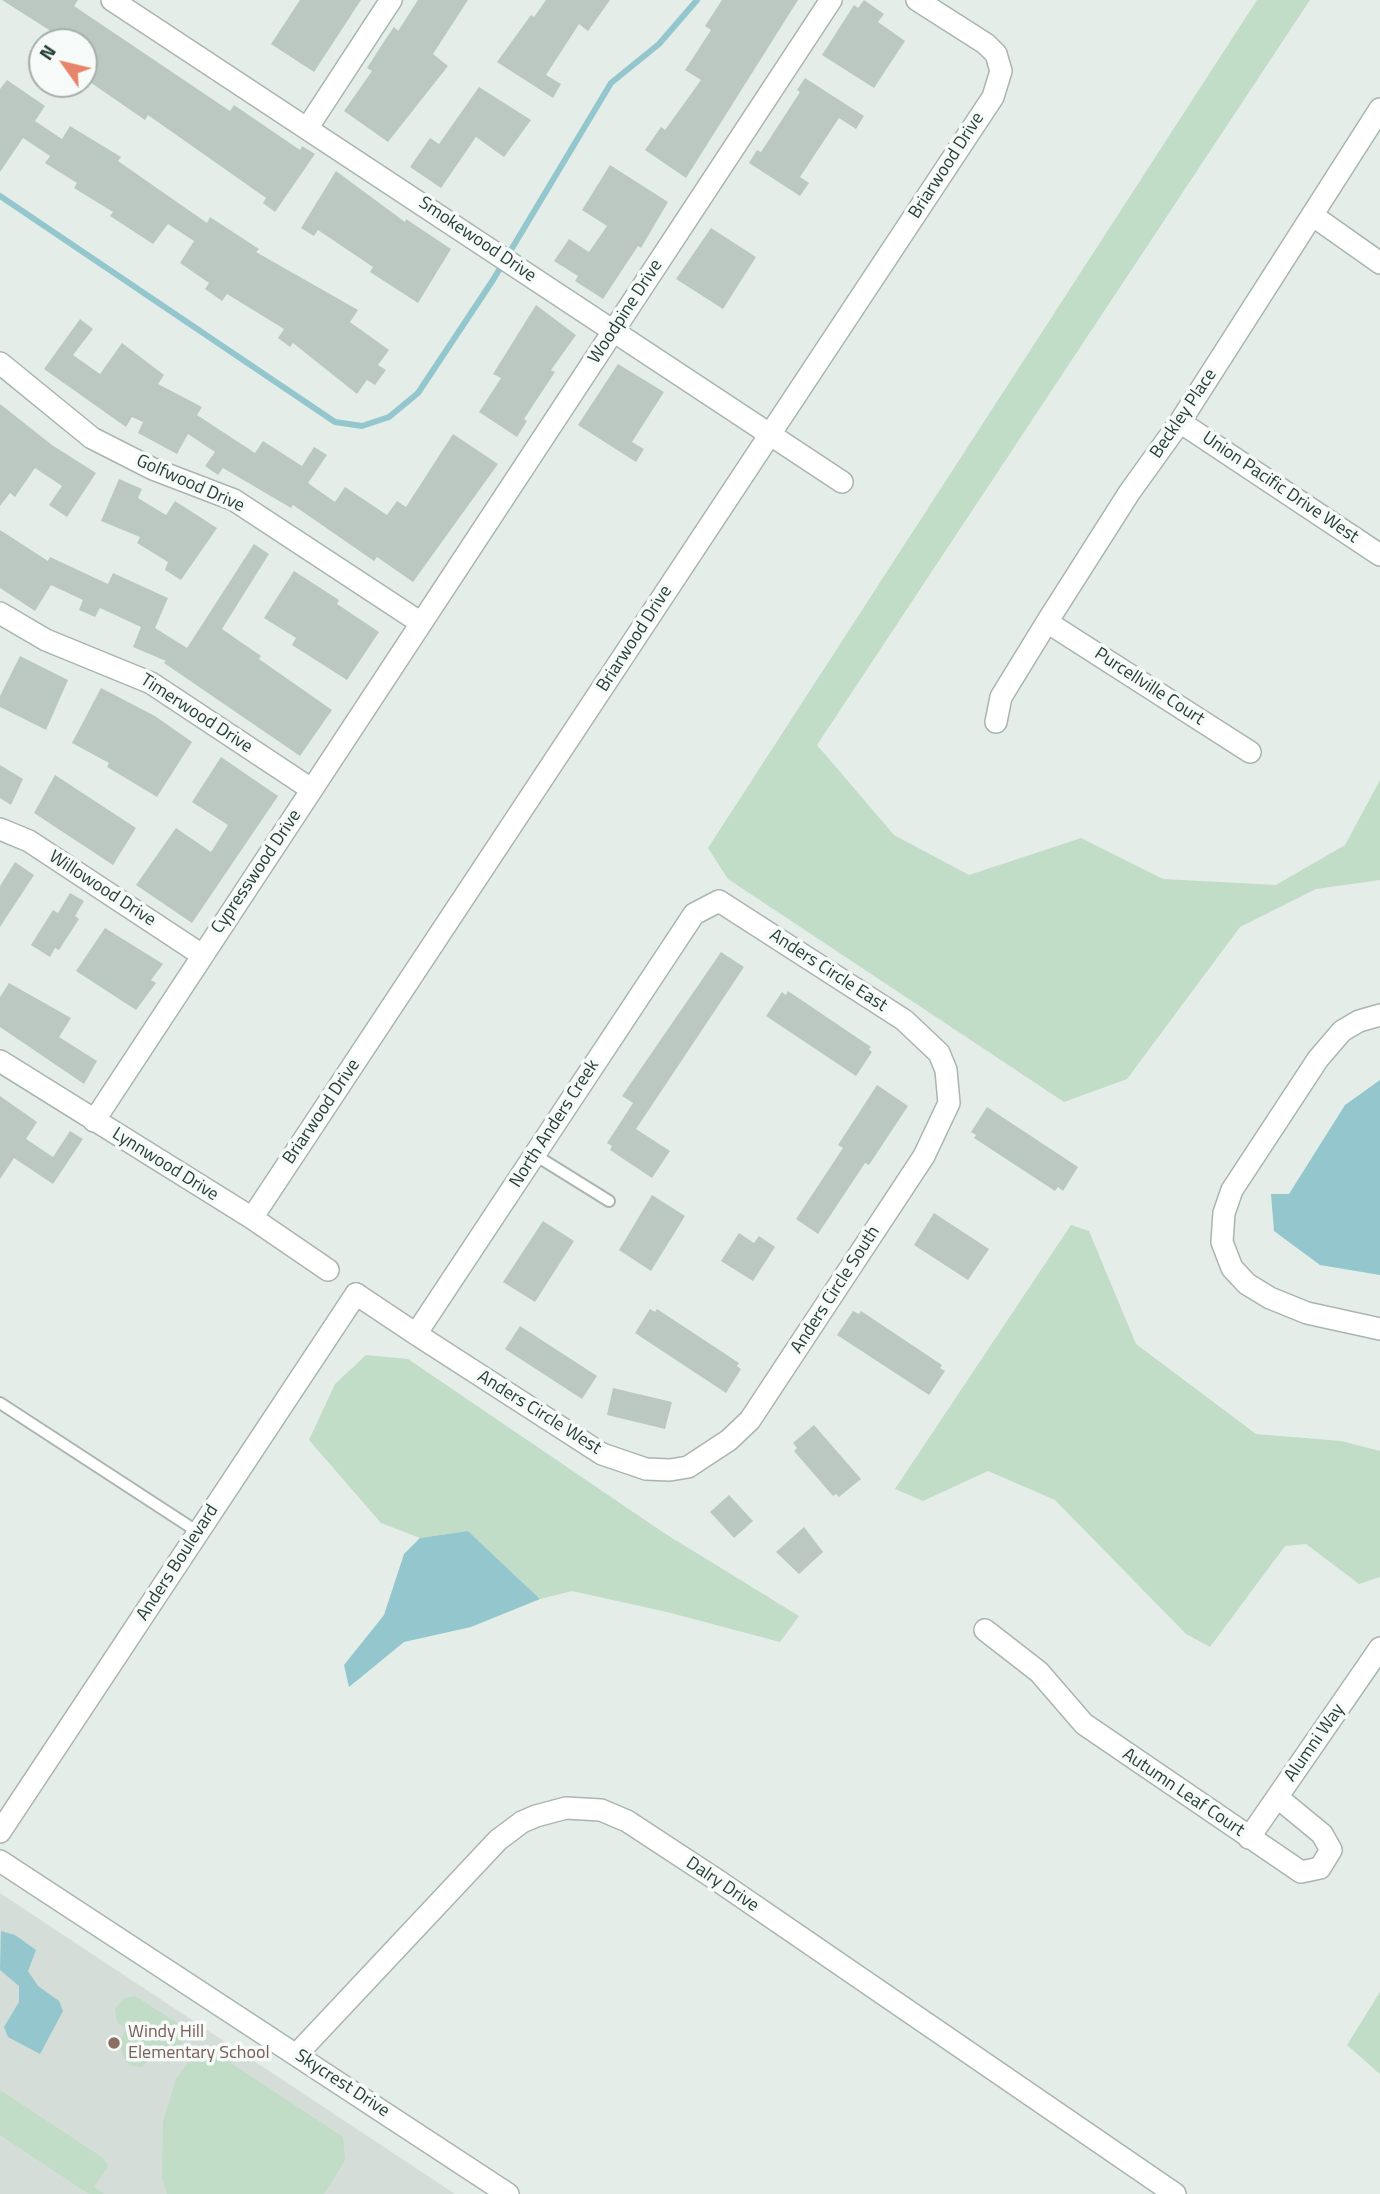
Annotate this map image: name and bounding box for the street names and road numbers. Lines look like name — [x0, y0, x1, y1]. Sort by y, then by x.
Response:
street label: Briarwood Drive — [905, 109, 989, 223]
street label: Smokewood Drive — [414, 193, 540, 287]
street label: Woodpine Drive — [584, 256, 668, 368]
street label: Beckley Place — [1146, 365, 1222, 463]
street label: Union Pacific Drive West — [1198, 428, 1362, 548]
street label: Golfwood Drive — [133, 451, 247, 517]
street label: Briarwood Drive — [593, 582, 677, 696]
street label: Purcellville Court — [1090, 643, 1208, 731]
street label: Timerwood Drive — [136, 670, 256, 758]
street label: Cypresswood Drive — [208, 806, 306, 938]
street label: Willowood Drive — [44, 846, 160, 932]
street label: Anders Circle East — [765, 925, 891, 1017]
street label: Briarwood Drive — [279, 1055, 365, 1169]
street label: North Anders Creek — [506, 1056, 604, 1192]
street label: Lynnwood Drive — [108, 1124, 222, 1206]
street label: Anders Circle South — [787, 1222, 885, 1358]
street label: Anders Circle West — [473, 1366, 605, 1460]
street label: Anders Boulevard — [132, 1501, 224, 1625]
street label: Alumni Way — [1280, 1700, 1350, 1786]
street label: Autumn Leaf Court — [1118, 1744, 1248, 1842]
street label: Dalry Drive — [682, 1853, 762, 1917]
street label: Skycrest Drive — [291, 2046, 393, 2122]

